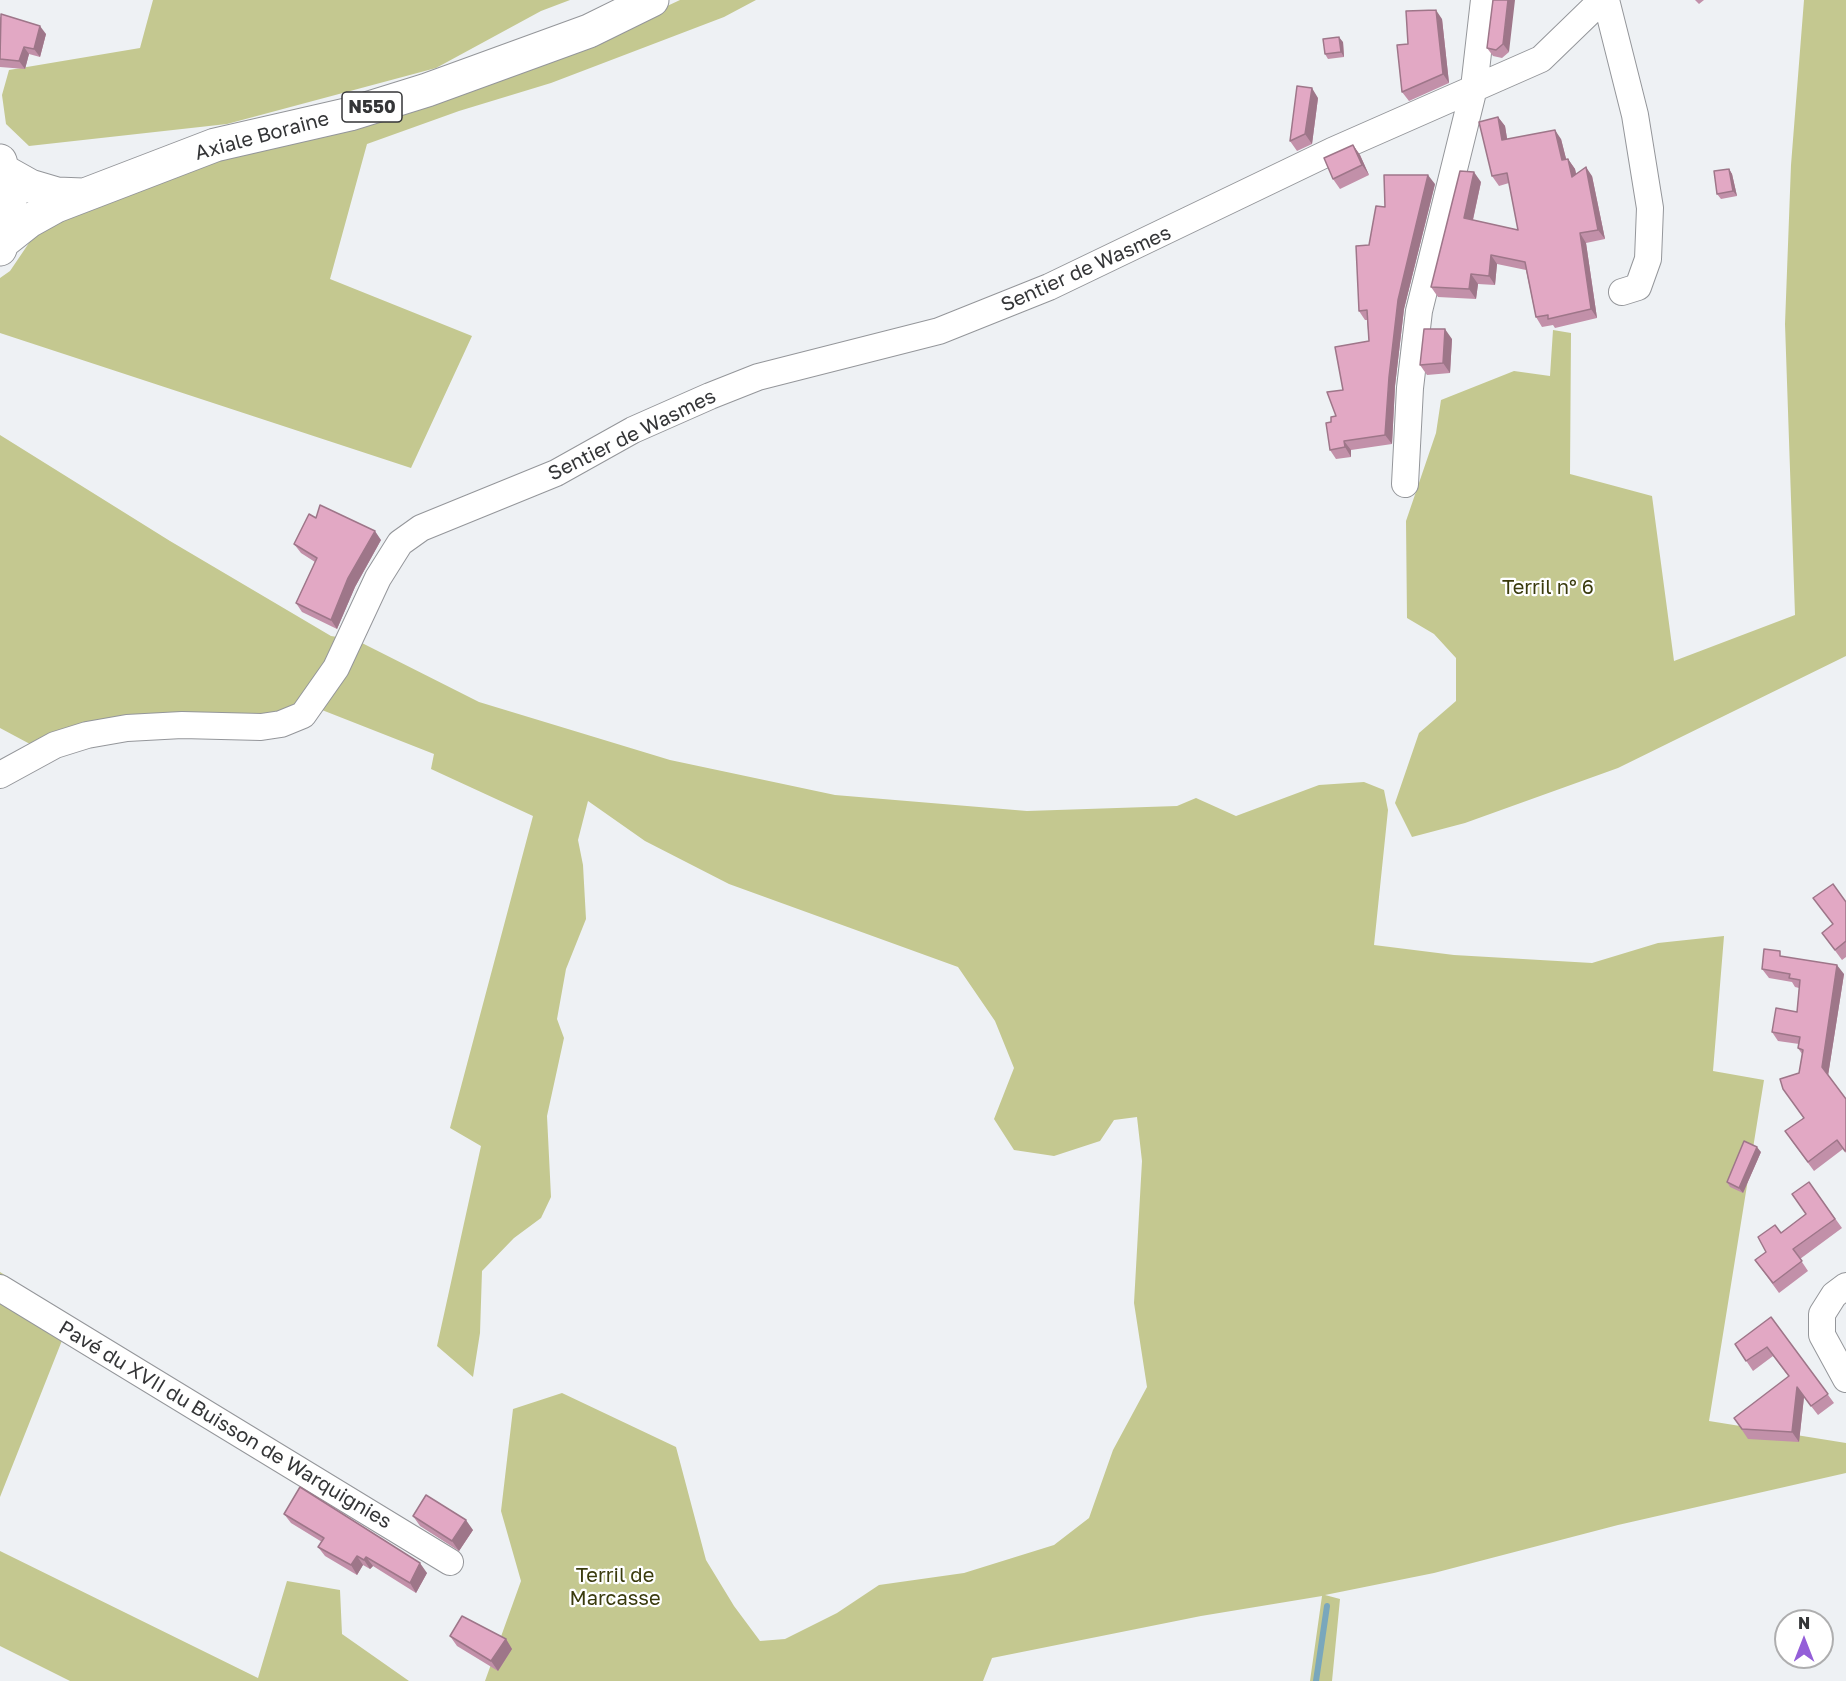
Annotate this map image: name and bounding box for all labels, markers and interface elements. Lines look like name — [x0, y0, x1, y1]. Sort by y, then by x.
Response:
road number: N550 — [342, 92, 402, 122]
street label: Axiale Boraine — [192, 107, 332, 165]
street label: Sentier de Wasmes — [997, 221, 1175, 317]
street label: Sentier de Wasmes — [544, 384, 720, 486]
park label: Terril n° 6 — [1502, 576, 1594, 600]
street label: Pavé du XVII du Buisson de Warquignies — [54, 1316, 396, 1534]
park label: Terril de Marcasse — [569, 1564, 661, 1611]
north arrow — [1774, 1609, 1834, 1669]
text: N — [1798, 1613, 1810, 1633]

